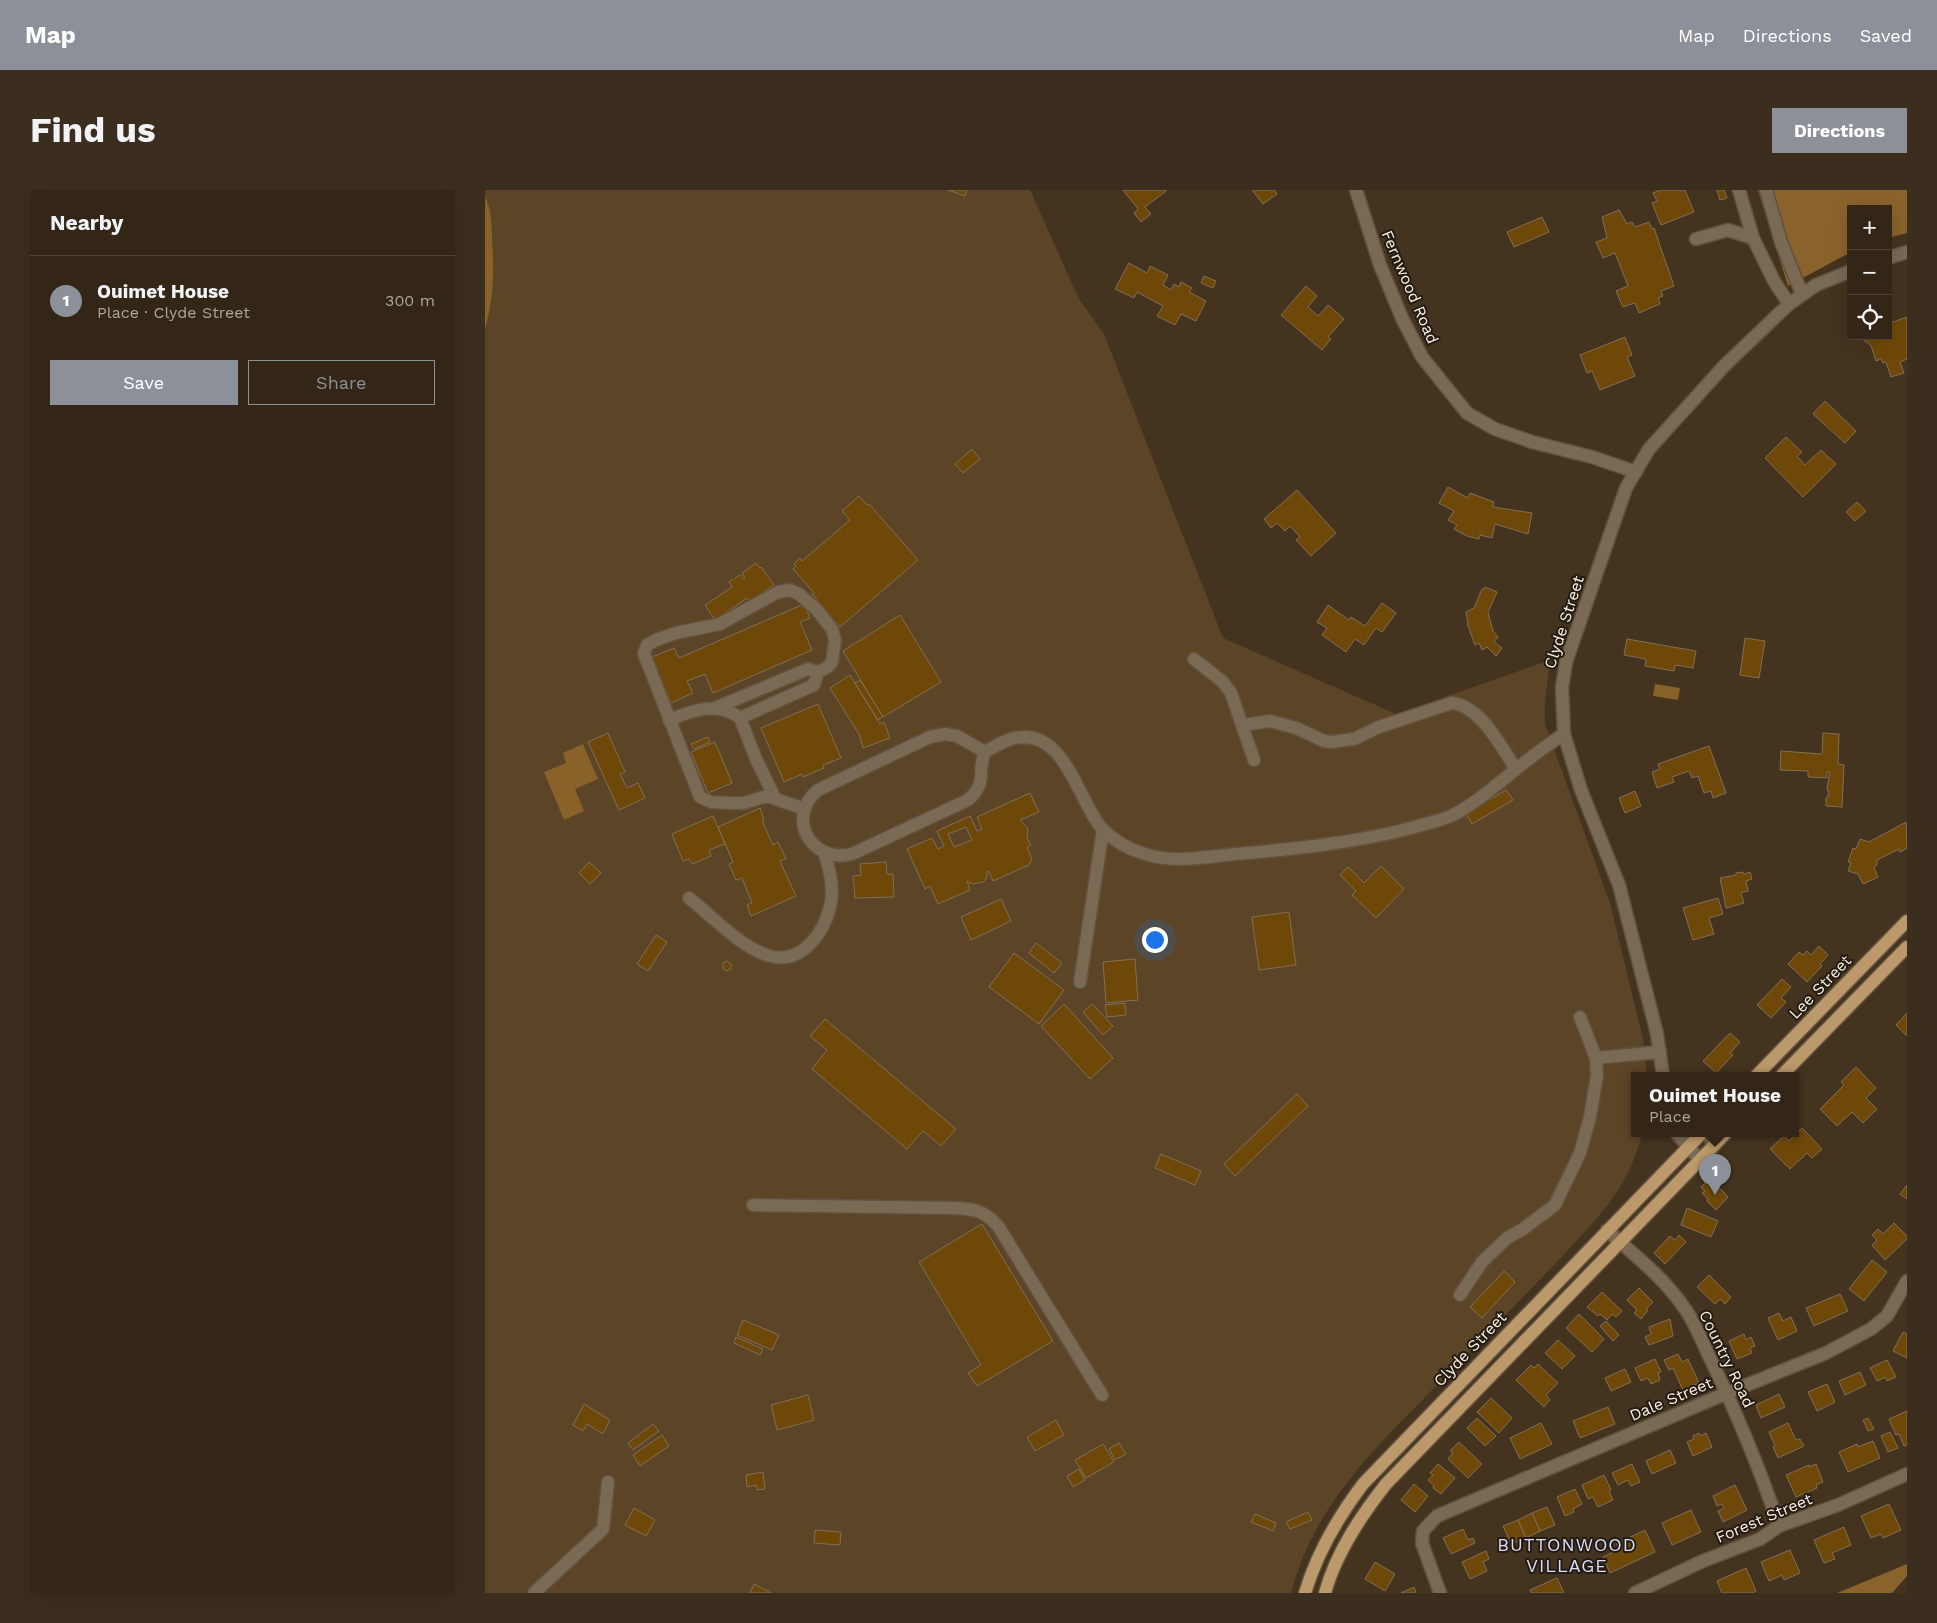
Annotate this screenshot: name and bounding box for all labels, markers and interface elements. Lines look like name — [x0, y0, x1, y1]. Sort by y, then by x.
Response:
text: Map — [25, 21, 76, 49]
text: Map — [1678, 25, 1715, 46]
text: Directions — [1743, 25, 1832, 46]
text: Saved — [1860, 25, 1912, 46]
button: Directions — [1772, 108, 1907, 153]
text: Find us — [30, 109, 156, 151]
map controls — [1847, 205, 1892, 340]
button: + — [1847, 205, 1892, 250]
text: Nearby — [50, 210, 123, 235]
street label: Fernwood Road — [1378, 227, 1442, 347]
button: − — [1847, 250, 1892, 295]
text: Ouimet House — [97, 280, 229, 303]
text: 1 — [63, 291, 69, 310]
text: 300 m — [385, 291, 435, 310]
button: locate — [1847, 295, 1892, 340]
text: Place · Clyde Street — [97, 303, 250, 322]
button: Save — [50, 360, 238, 405]
button: Share — [248, 360, 435, 405]
street label: Clyde Street — [1540, 573, 1588, 671]
your location — [1142, 927, 1168, 953]
street label: Lee Street — [1785, 951, 1855, 1023]
popup — [1631, 1072, 1799, 1137]
text: Ouimet House — [1649, 1084, 1781, 1107]
text: Place — [1649, 1107, 1691, 1126]
pin: 1 — [1699, 1154, 1731, 1195]
street label: Clyde Street — [1430, 1307, 1511, 1390]
street label: Country Road — [1695, 1307, 1759, 1411]
street label: Dale Street — [1627, 1373, 1716, 1425]
street label: Forest Street — [1713, 1489, 1815, 1547]
district label: BUTTONWOOD VILLAGE — [1497, 1534, 1637, 1576]

